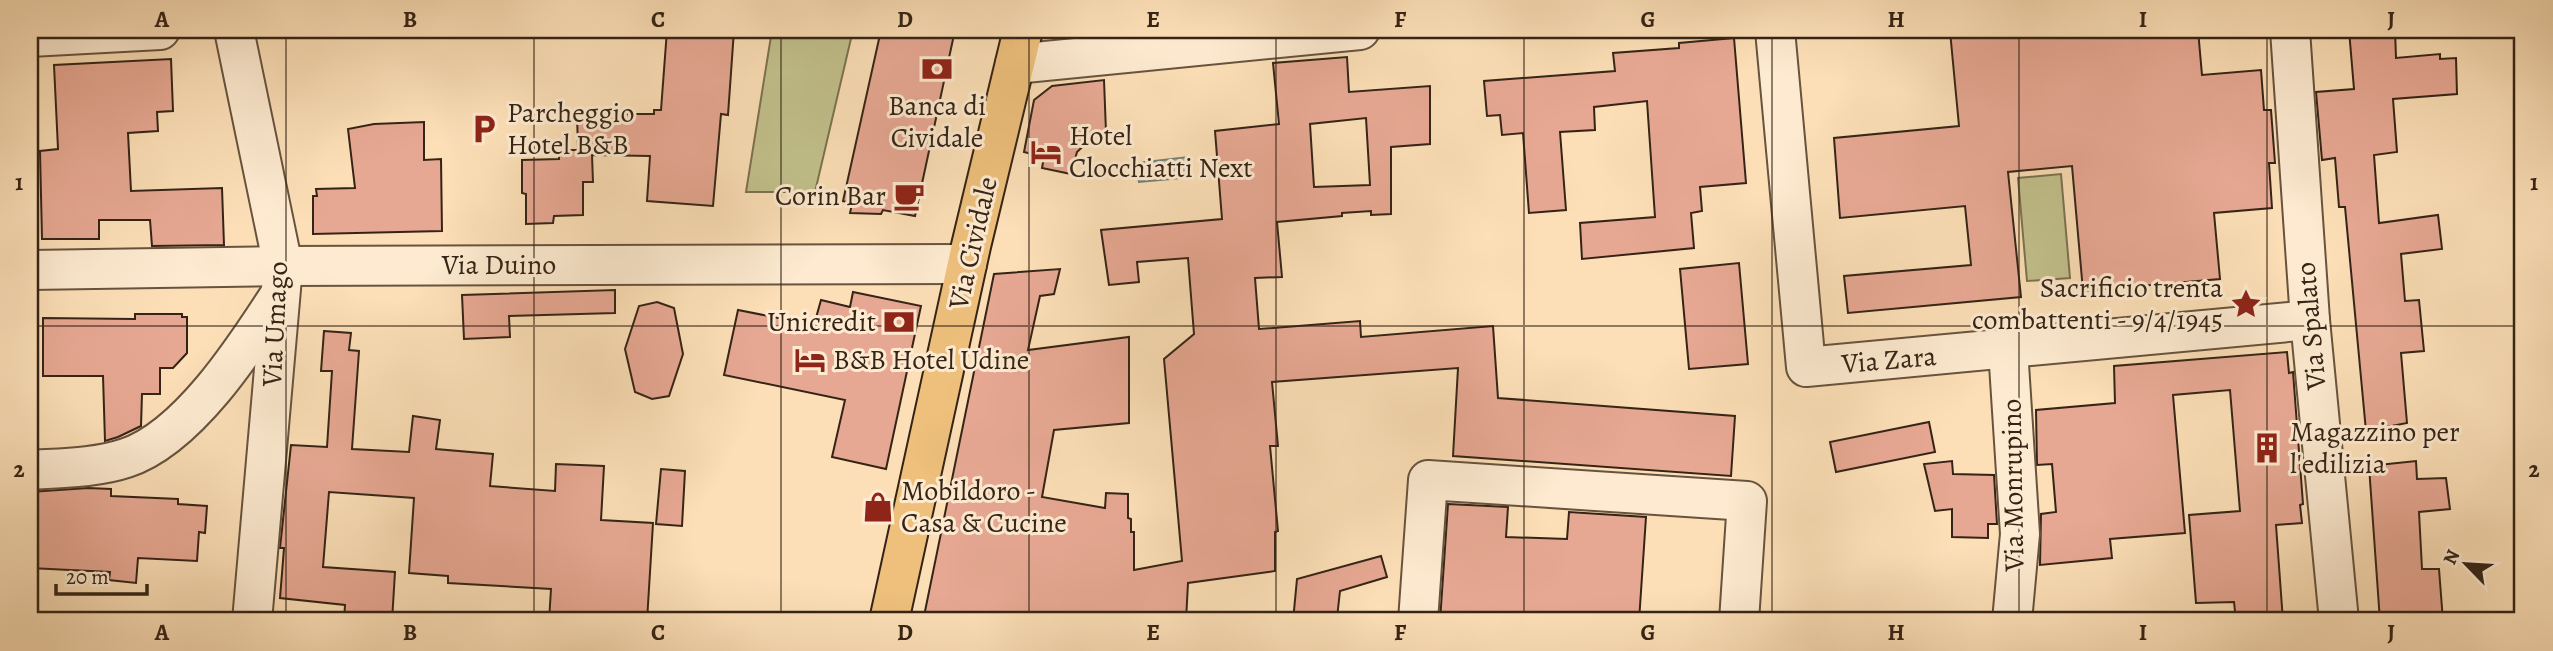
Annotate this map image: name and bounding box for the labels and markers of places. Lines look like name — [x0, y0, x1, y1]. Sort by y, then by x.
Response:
bank icon: Banca di Cividale — [920, 52, 954, 86]
place label: Banca di Cividale — [888, 87, 986, 157]
place label: Parcheggio Hotel B&B — [507, 94, 634, 164]
parking icon: Parcheggio Hotel B&B — [467, 112, 501, 146]
place label: Hotel Clocchiatti Next — [1069, 117, 1253, 187]
hotel icon: Hotel Clocchiatti Next — [1029, 135, 1063, 169]
place label: Corin Bar — [775, 177, 886, 215]
cafe icon: Corin Bar — [892, 179, 926, 213]
place label: Sacrificio trenta combattenti - 9/4/1945 — [1972, 269, 2223, 339]
place icon: Sacrificio trenta combattenti - 9/4/1945 — [2229, 287, 2263, 321]
place label: Unicredit — [767, 303, 876, 341]
bank icon: Unicredit — [882, 305, 916, 339]
place label: B&B Hotel Udine — [833, 341, 1029, 379]
hotel icon: B&B Hotel Udine — [793, 343, 827, 377]
place label: Magazzino per l'edilizia — [2290, 413, 2460, 483]
building icon: Magazzino per l'edilizia — [2250, 431, 2284, 465]
place label: Mobildoro - Casa & Cucine — [901, 472, 1067, 542]
shop icon: Mobildoro - Casa & Cucine — [861, 490, 895, 524]

